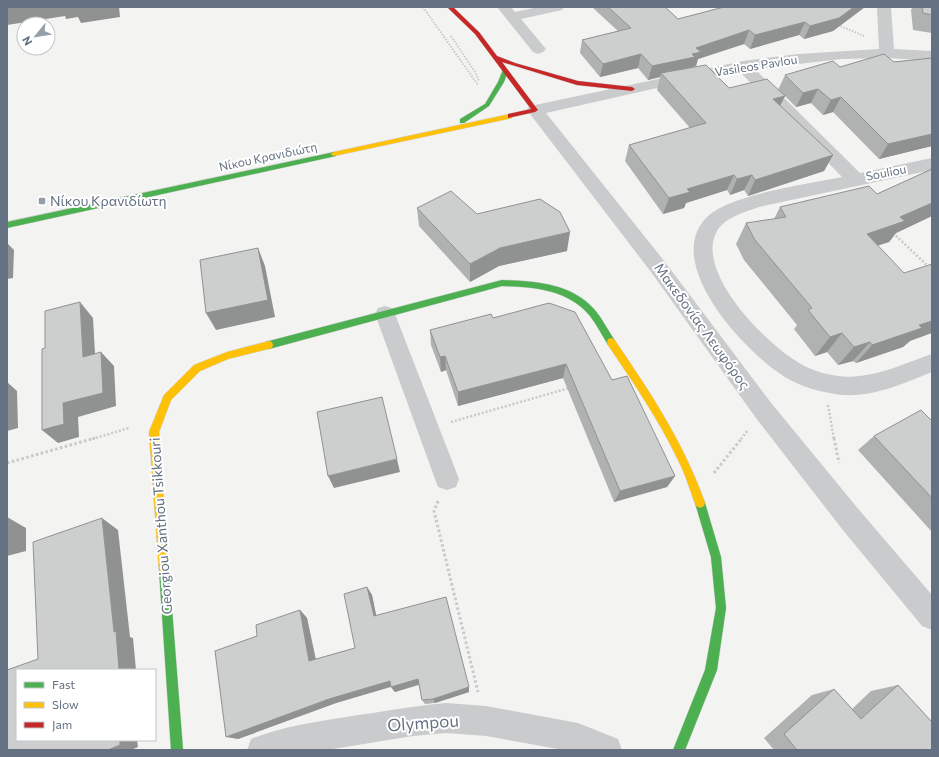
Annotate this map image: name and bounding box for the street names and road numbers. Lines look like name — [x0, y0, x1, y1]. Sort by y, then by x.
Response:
street label: Vasileos Pavlou — [714, 52, 798, 78]
street label: Νίκου Κρανιδιώτη — [217, 139, 318, 173]
street label: Souliou — [864, 161, 907, 183]
street label: Μακεδονίας Λεωφόρος — [651, 259, 754, 392]
street label: Georgiou Xanthou Tsikkouri — [146, 437, 175, 615]
street label: Olympou — [387, 710, 459, 735]

